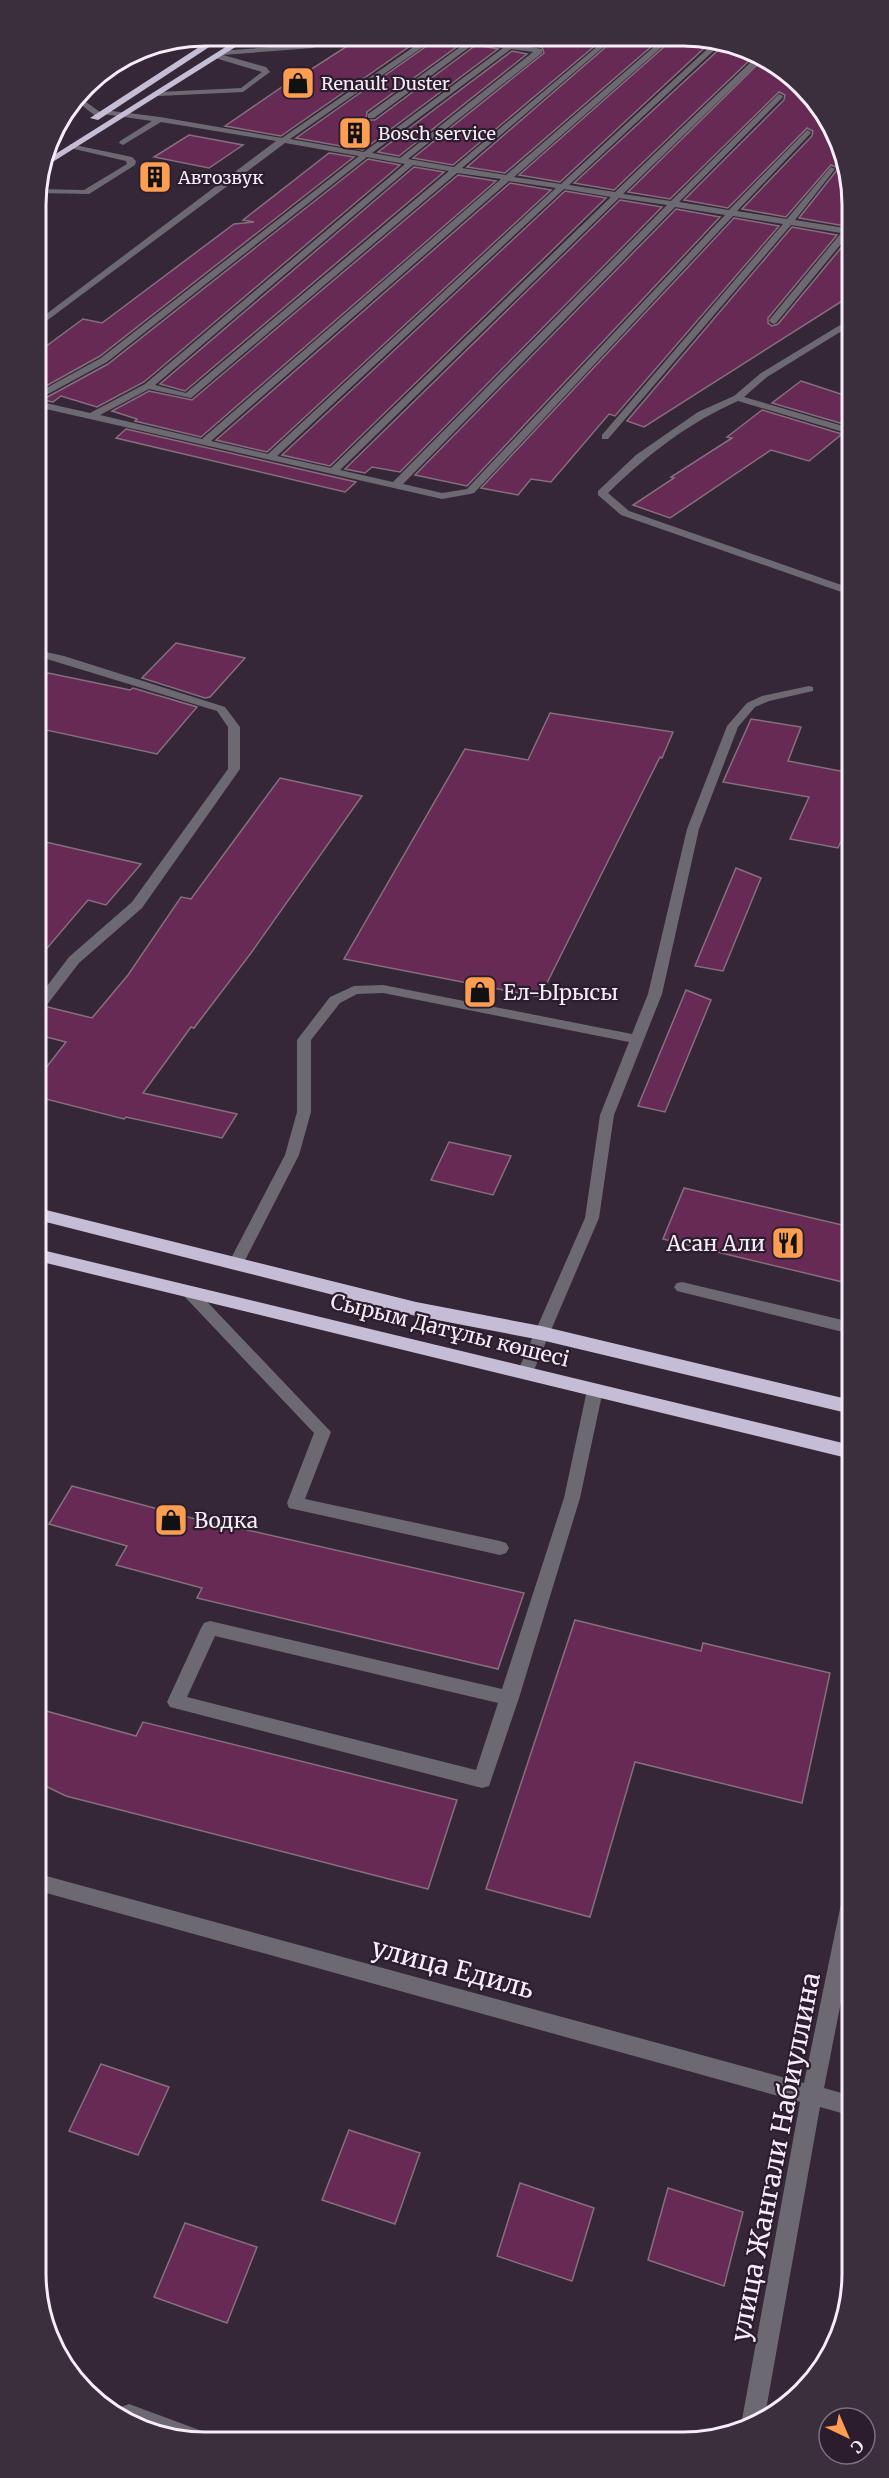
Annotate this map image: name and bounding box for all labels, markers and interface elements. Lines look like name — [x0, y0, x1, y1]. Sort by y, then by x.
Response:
shop icon: Renault Duster — [280, 65, 316, 101]
place label: Renault Duster — [321, 72, 450, 95]
building icon: Bosch service — [337, 115, 373, 151]
place label: Bosch service — [378, 122, 496, 145]
building icon: Автозвук — [137, 159, 173, 195]
place label: Автозвук — [177, 166, 264, 189]
shop icon: Ел-Ырысы — [462, 974, 498, 1010]
place label: Ел-Ырысы — [503, 979, 618, 1006]
restaurant icon: Асан Али — [770, 1225, 806, 1261]
place label: Асан Али — [665, 1230, 765, 1257]
street label: Сырым Датұлы көшесі — [328, 1287, 572, 1373]
shop icon: Водка — [153, 1502, 189, 1538]
place label: Водка — [194, 1507, 258, 1534]
street label: улица Едиль — [368, 1930, 538, 2006]
street label: улица Жангали Набиуллина — [723, 1970, 827, 2344]
north arrow — [817, 2406, 877, 2466]
text: С — [847, 2436, 868, 2458]

